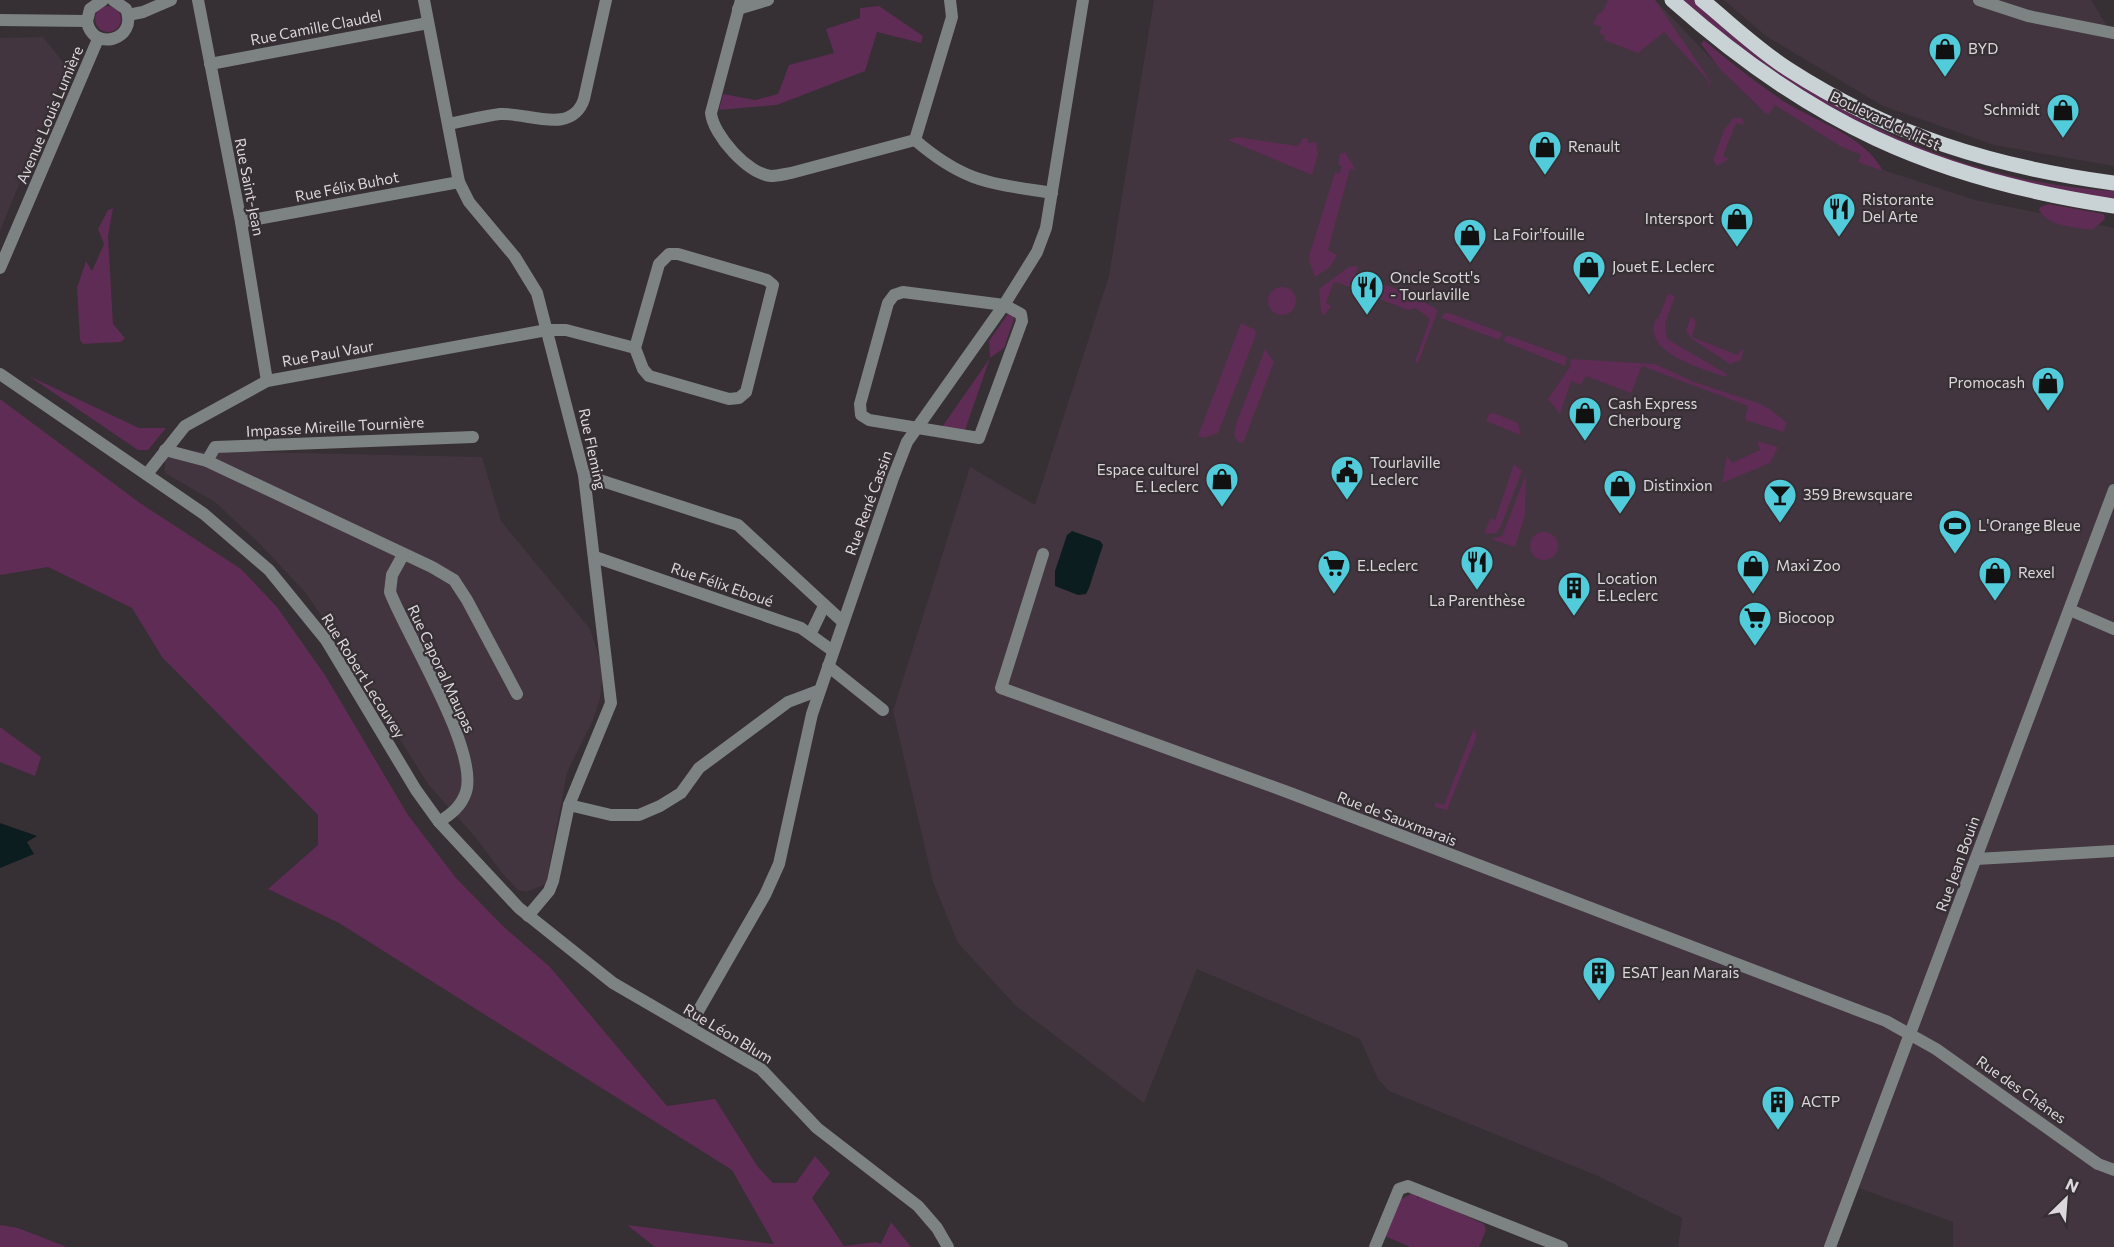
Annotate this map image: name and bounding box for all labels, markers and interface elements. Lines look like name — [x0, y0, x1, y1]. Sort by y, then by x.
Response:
street label: Rue Camille Claudel — [249, 5, 383, 49]
shop icon: BYD — [1927, 31, 1963, 78]
place label: BYD — [1968, 39, 1998, 57]
street label: Avenue Louis Lumière — [12, 43, 86, 186]
street label: Boulevard de l'Est — [1828, 87, 1943, 153]
shop icon: Schmidt — [2045, 92, 2081, 139]
place label: Schmidt — [1983, 100, 2040, 118]
shop icon: Renault — [1527, 129, 1563, 176]
street label: Rue Saint-Jean — [232, 136, 268, 237]
place label: Renault — [1568, 137, 1620, 155]
street label: Rue Félix Buhot — [293, 167, 400, 205]
place label: Ristorante Del Arte — [1862, 190, 1934, 225]
restaurant icon: Ristorante Del Arte — [1821, 191, 1857, 238]
shop icon: Intersport — [1719, 201, 1755, 248]
place label: Intersport — [1645, 209, 1714, 227]
shop icon: La Foir'fouille — [1452, 217, 1488, 264]
place label: La Foir'fouille — [1493, 225, 1585, 243]
shop icon: Jouet E. Leclerc — [1571, 249, 1607, 296]
place label: Jouet E. Leclerc — [1612, 257, 1715, 275]
place label: Oncle Scott's - Tourlaville — [1390, 268, 1480, 303]
restaurant icon: Oncle Scott's - Tourlaville — [1349, 269, 1385, 316]
street label: Rue Paul Vaur — [280, 336, 375, 370]
shop icon: Promocash — [2030, 365, 2066, 412]
place label: Promocash — [1948, 373, 2025, 391]
place label: Cash Express Cherbourg — [1608, 394, 1698, 429]
shop icon: Cash Express Cherbourg — [1567, 395, 1603, 442]
street label: Rue Fleming — [576, 406, 610, 491]
street label: Impasse Mireille Tournière — [245, 412, 425, 440]
street label: Rue René Cassin — [841, 448, 895, 558]
place label: Tourlaville Leclerc — [1370, 453, 1440, 488]
public building icon: Tourlaville Leclerc — [1329, 454, 1365, 501]
place label: Espace culturel E. Leclerc — [1097, 460, 1199, 495]
shop icon: Espace culturel E. Leclerc — [1204, 461, 1240, 508]
shop icon: Distinxion — [1602, 468, 1638, 515]
place label: Distinxion — [1643, 476, 1713, 494]
bar icon: 359 Brewsquare — [1762, 477, 1798, 524]
place label: 359 Brewsquare — [1803, 485, 1913, 503]
sports icon: L'Orange Bleue — [1937, 508, 1973, 555]
place label: L'Orange Bleue — [1978, 516, 2081, 534]
restaurant icon: La Parenthèse — [1459, 544, 1495, 591]
supermarket icon: E.Leclerc — [1316, 548, 1352, 595]
shop icon: Maxi Zoo — [1735, 548, 1771, 595]
shop icon: Rexel — [1977, 555, 2013, 602]
place label: E.Leclerc — [1357, 556, 1418, 574]
place label: Maxi Zoo — [1776, 556, 1841, 574]
street label: Rue Félix Eboué — [669, 558, 776, 610]
place label: Rexel — [2018, 563, 2055, 581]
place label: Location E.Leclerc — [1597, 569, 1658, 604]
building icon: Location E.Leclerc — [1556, 570, 1592, 617]
place label: La Parenthèse — [1429, 591, 1525, 609]
supermarket icon: Biocoop — [1737, 600, 1773, 647]
street label: Rue Caporal Maupas — [404, 602, 480, 736]
place label: Biocoop — [1778, 608, 1835, 626]
street label: Rue Robert Lecouvey — [318, 610, 410, 741]
street label: Rue de Sauxmarais — [1335, 787, 1460, 849]
street label: Rue Jean Bouin — [1931, 813, 1983, 914]
building icon: ESAT Jean Marais — [1581, 955, 1617, 1002]
place label: ESAT Jean Marais — [1622, 963, 1739, 981]
street label: Rue Léon Blum — [681, 999, 776, 1067]
street label: Rue des Chênes — [1973, 1052, 2070, 1127]
building icon: ACTP — [1760, 1084, 1796, 1131]
place label: ACTP — [1801, 1092, 1840, 1110]
north arrow — [2036, 1169, 2096, 1229]
text: N — [2063, 1174, 2082, 1196]

